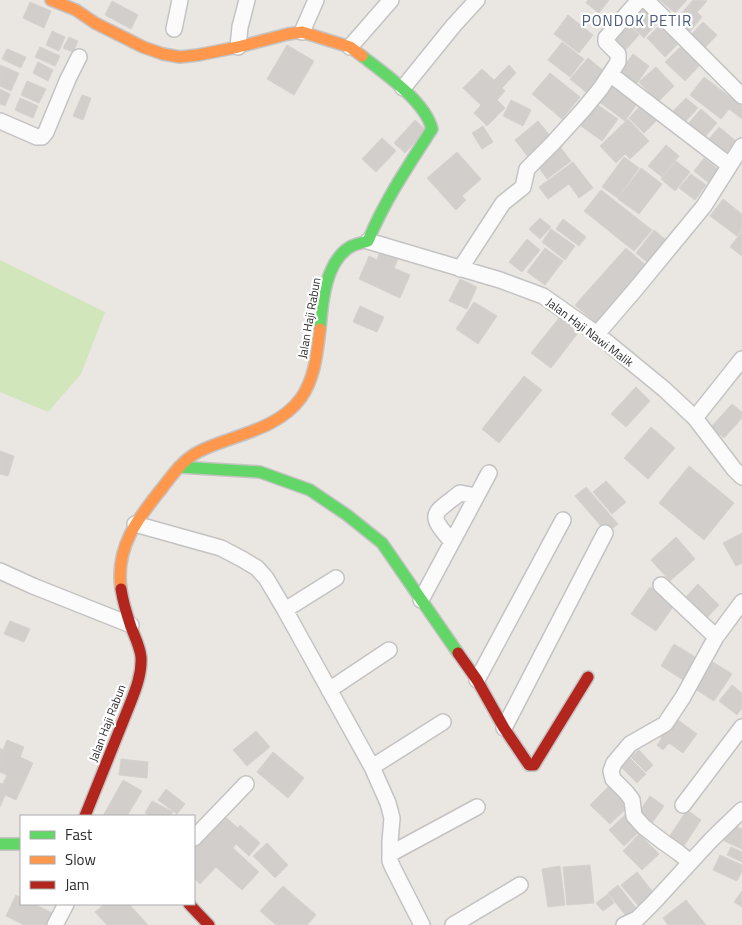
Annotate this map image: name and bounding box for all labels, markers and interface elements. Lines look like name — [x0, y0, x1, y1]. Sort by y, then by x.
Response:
district label: PONDOK PETIR — [582, 9, 692, 32]
street label: Jalan Haji Rabun — [293, 276, 325, 360]
street label: Jalan Haji Nawi Malik — [542, 293, 638, 371]
street label: Jalan Haji Rabun — [83, 681, 131, 765]
legend — [20, 815, 195, 905]
text: Fast — [65, 823, 93, 846]
text: Slow — [65, 848, 96, 871]
text: Jam — [65, 873, 89, 896]

